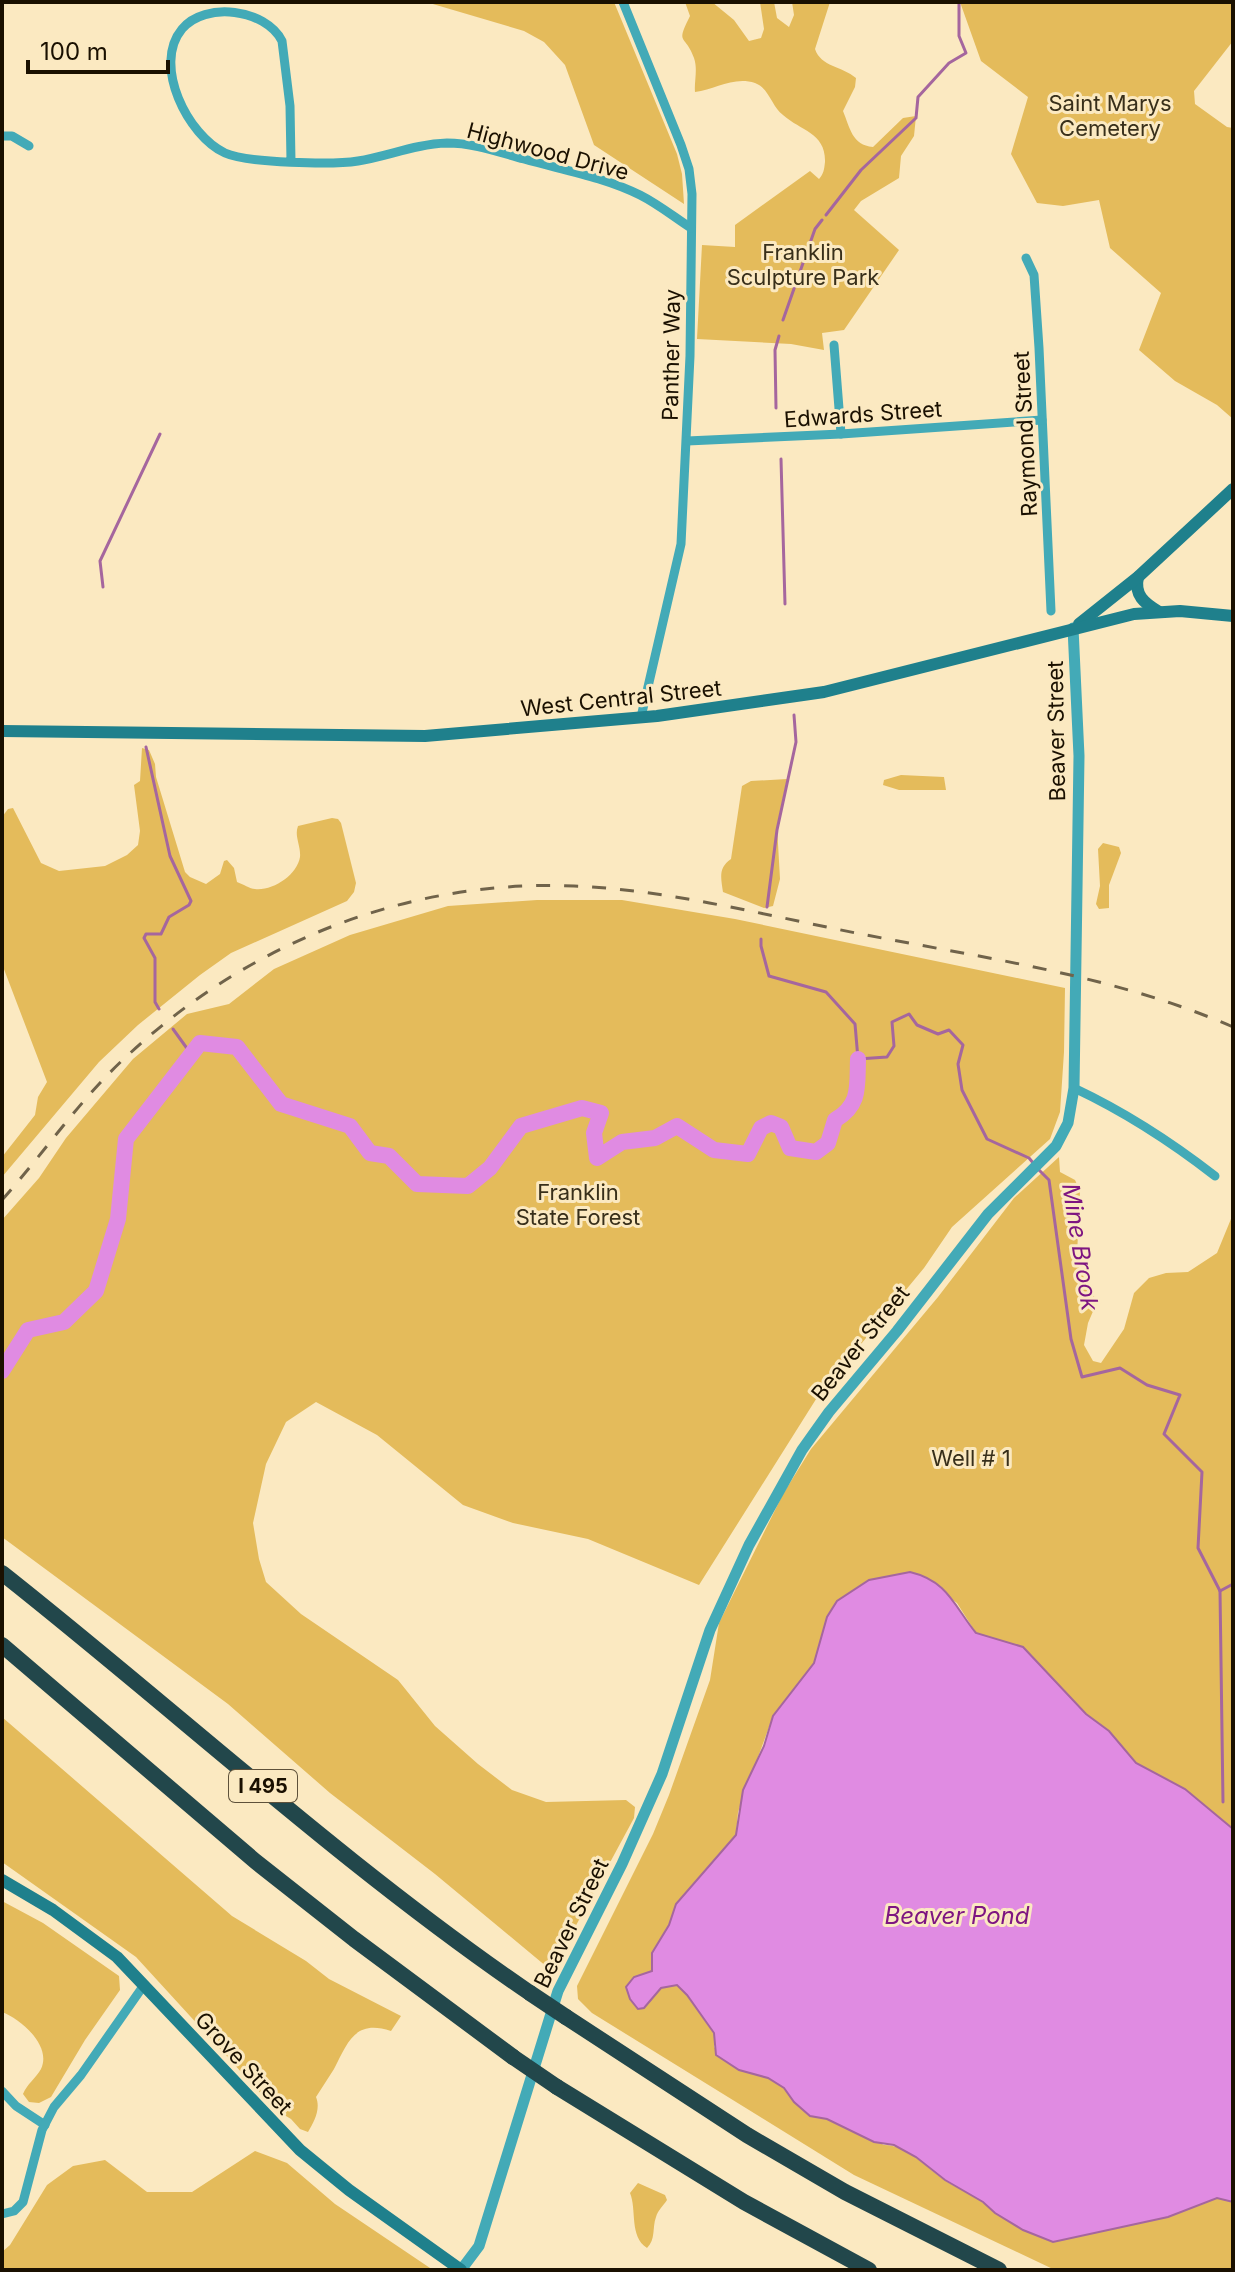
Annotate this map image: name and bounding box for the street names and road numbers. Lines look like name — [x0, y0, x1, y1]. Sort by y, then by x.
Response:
street label: Highwood Drive — [464, 117, 632, 185]
street label: Panther Way — [657, 289, 685, 421]
street label: Raymond Street — [1008, 351, 1042, 517]
street label: Edwards Street — [783, 396, 943, 432]
street label: Beaver Street — [1042, 660, 1070, 802]
street label: West Central Street — [519, 675, 723, 721]
street label: Beaver Street — [806, 1280, 914, 1406]
road number: I 495 — [229, 1770, 297, 1802]
street label: Beaver Street — [528, 1854, 614, 1992]
street label: Grove Street — [190, 2007, 298, 2119]

